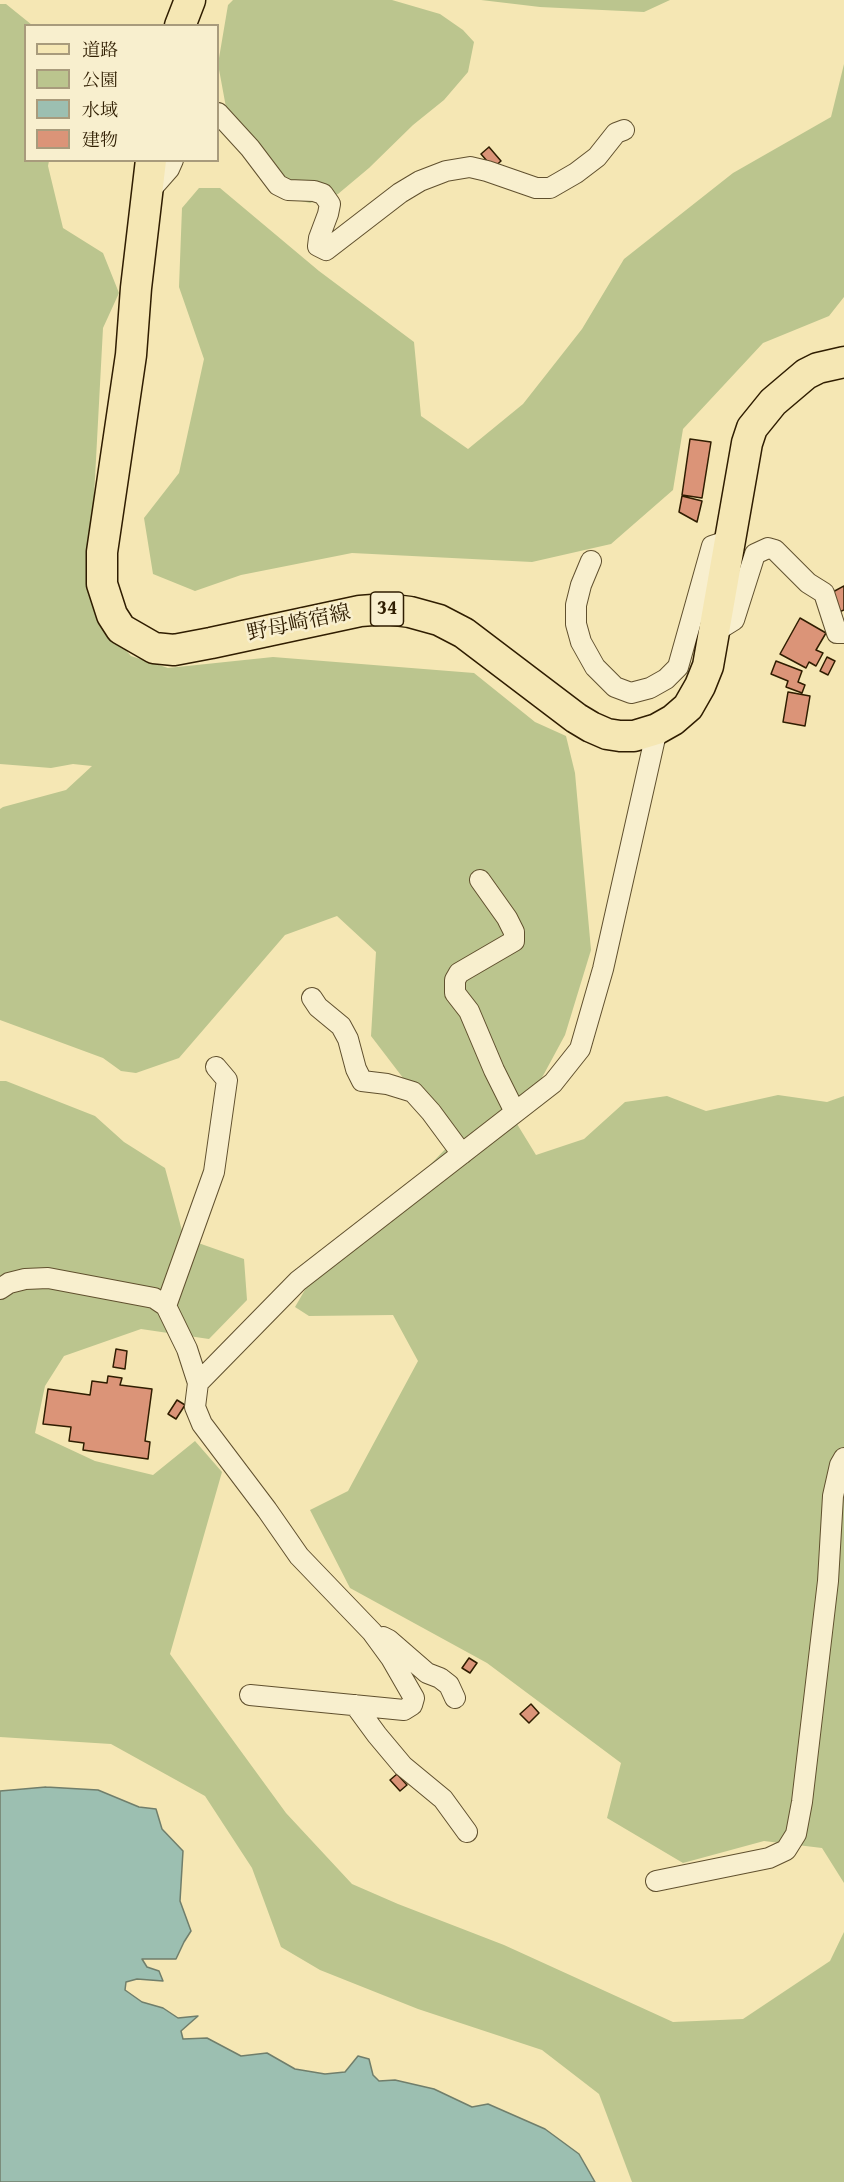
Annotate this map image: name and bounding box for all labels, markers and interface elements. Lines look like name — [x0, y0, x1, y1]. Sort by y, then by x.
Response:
legend — [24, 24, 219, 162]
text: 道路 — [82, 36, 118, 63]
text: 公園 — [82, 66, 118, 93]
text: 水域 — [82, 96, 118, 123]
text: 建物 — [82, 126, 118, 153]
road number: 34 — [370, 592, 404, 626]
street label: 野母崎宿線 — [245, 601, 353, 647]

